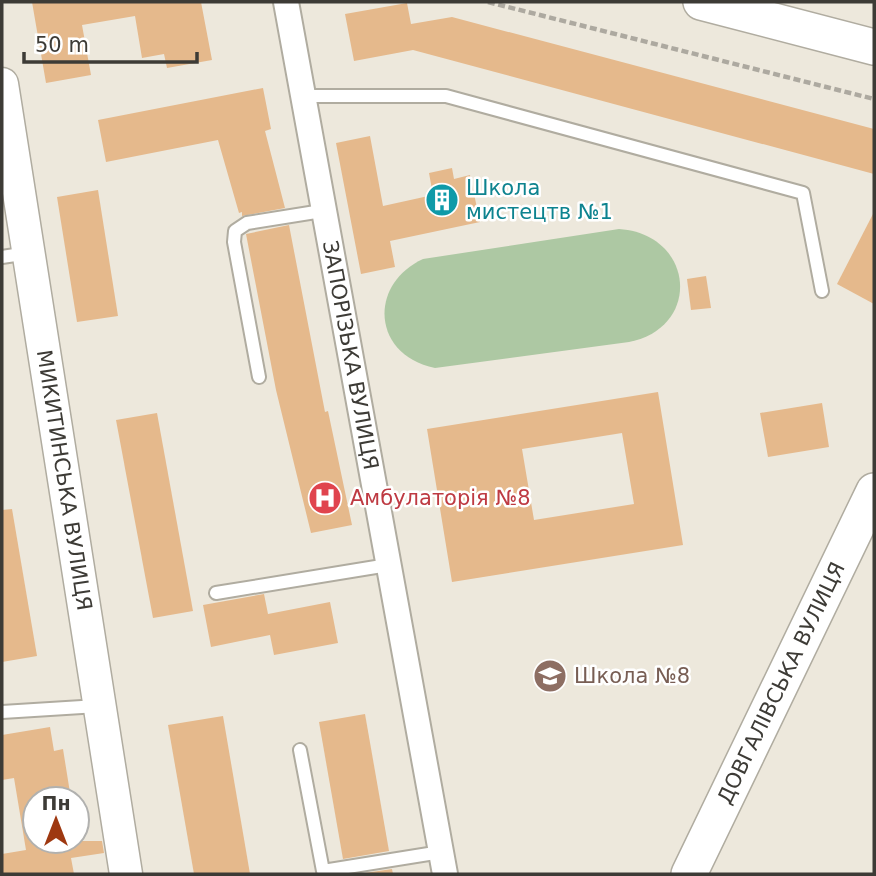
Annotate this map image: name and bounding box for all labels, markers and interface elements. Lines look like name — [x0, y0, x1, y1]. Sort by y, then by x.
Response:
scale bar — [24, 21, 198, 65]
text: 50 m — [35, 33, 89, 57]
place label: Школа мистецтв №1 — [466, 176, 613, 224]
building icon: Школа мистецтв №1 — [423, 181, 461, 219]
street label: ЗАПОРІЗЬКА ВУЛИЦЯ — [318, 239, 383, 472]
street label: МИКИТИНСЬКА ВУЛИЦЯ — [32, 348, 96, 612]
hospital icon: Амбулаторія №8 — [306, 479, 344, 517]
place label: Амбулаторія №8 — [350, 486, 531, 510]
street label: ДОВГАЛІВСЬКА ВУЛИЦЯ — [713, 558, 850, 808]
school or university icon: Школа №8 — [531, 657, 569, 695]
place label: Школа №8 — [574, 664, 690, 688]
north arrow — [21, 785, 91, 855]
text: Пн — [41, 792, 71, 814]

